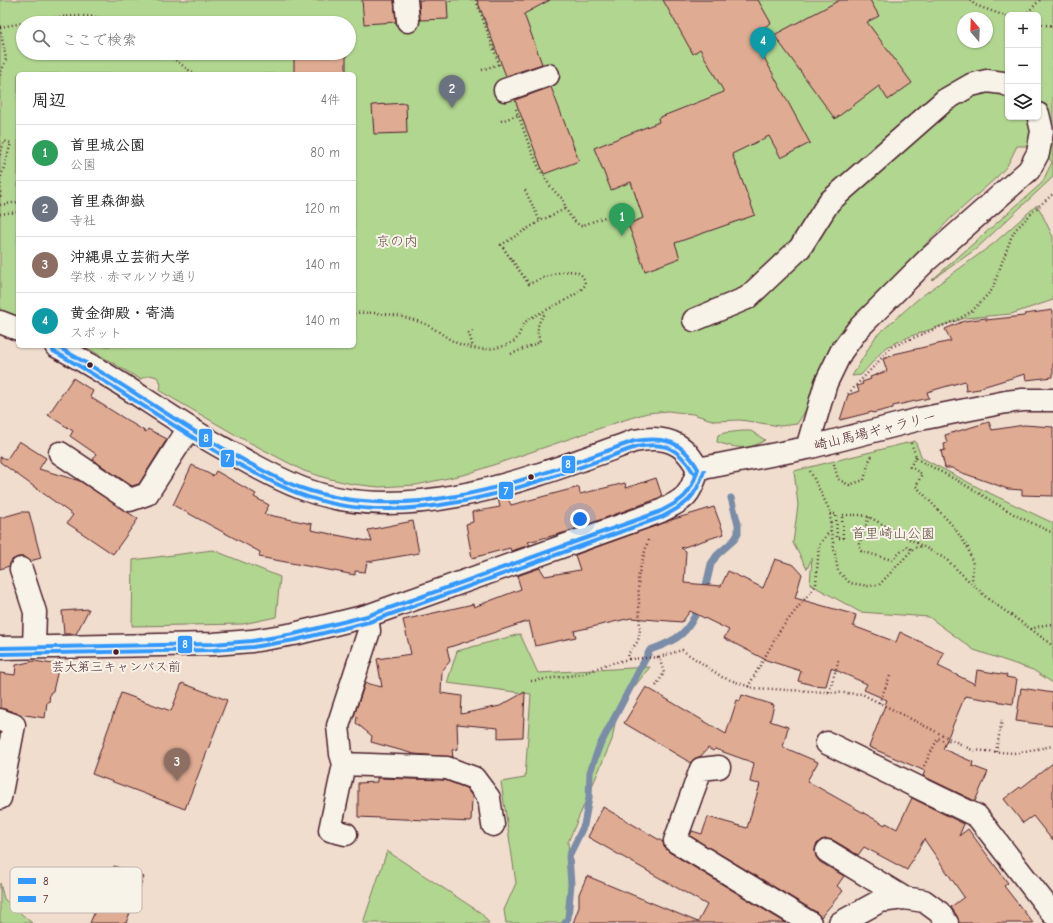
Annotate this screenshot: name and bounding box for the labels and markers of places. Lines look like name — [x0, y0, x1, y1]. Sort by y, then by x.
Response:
pin: 4 — [750, 27, 776, 60]
pin: 2 — [439, 75, 465, 108]
pin: 1 — [609, 203, 635, 236]
unlabelled marker — [85, 360, 95, 370]
unlabelled marker — [526, 472, 536, 482]
marker: 芸大第三キャンパス前 — [111, 647, 121, 657]
place label: 芸大第三キャンパス前 — [51, 659, 181, 674]
pin: 3 — [164, 748, 190, 781]

